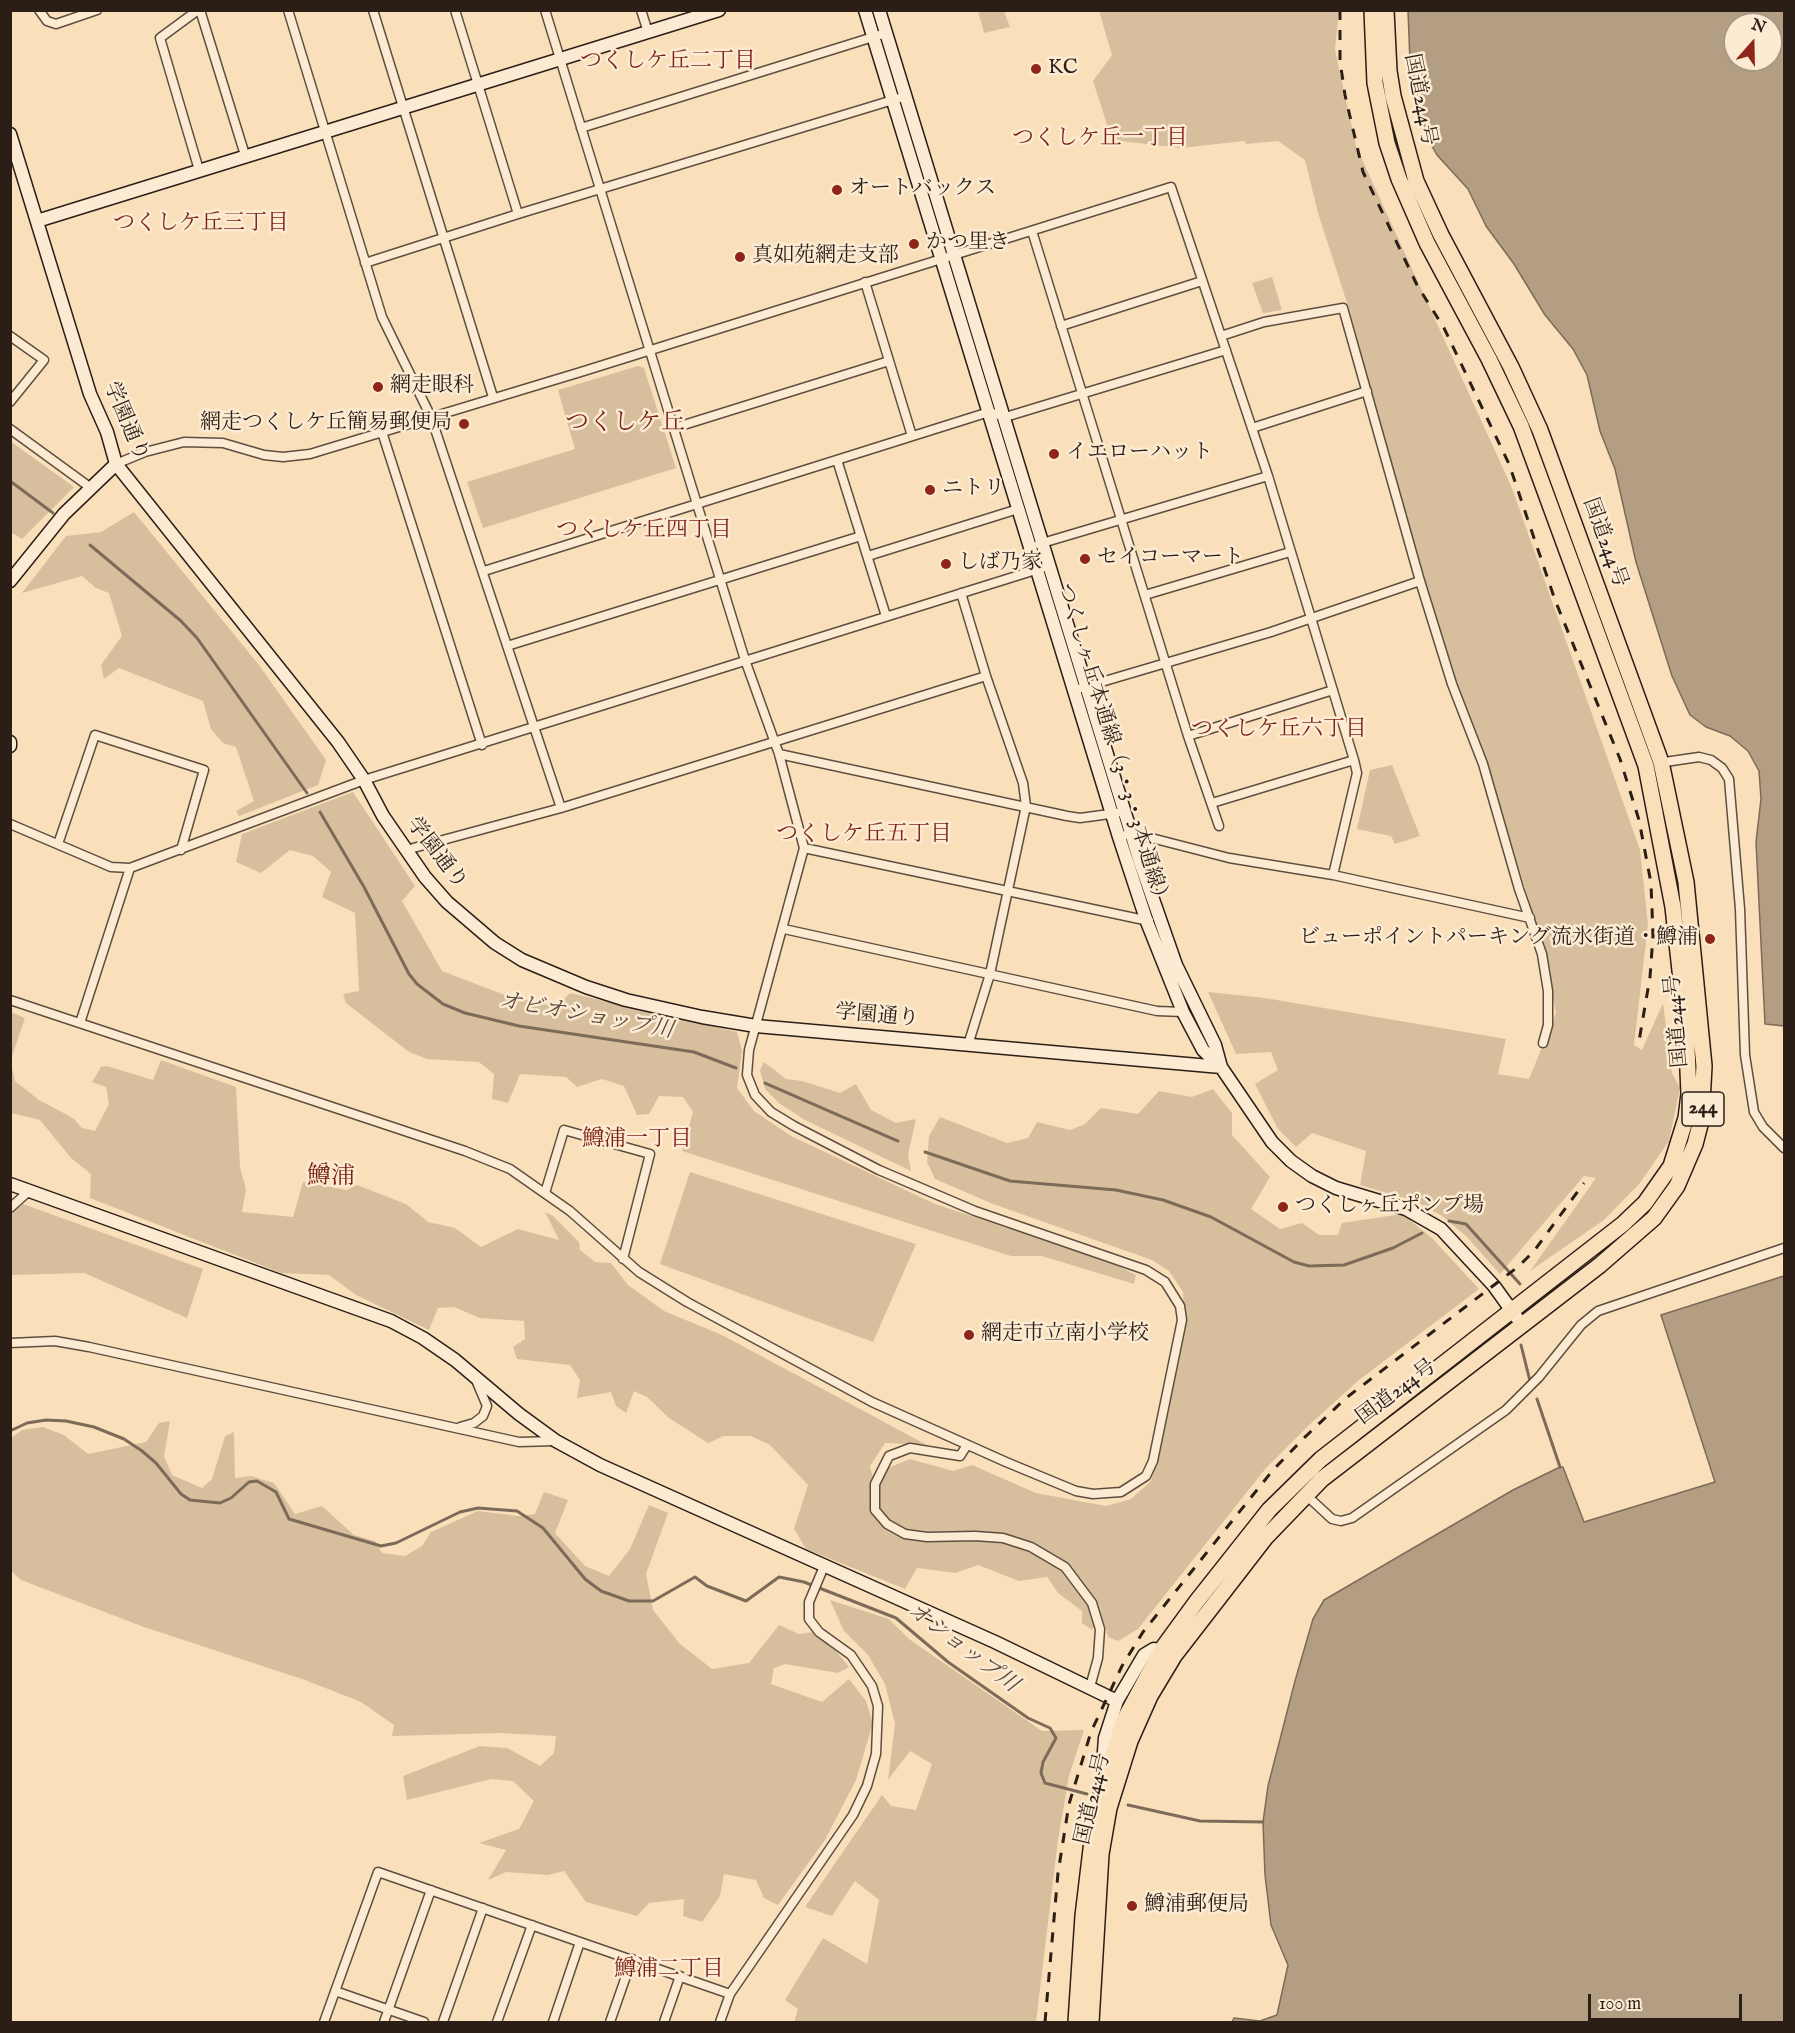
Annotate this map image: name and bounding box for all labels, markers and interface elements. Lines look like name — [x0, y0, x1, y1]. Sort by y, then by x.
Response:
north arrow — [1723, 12, 1783, 72]
text: N — [1749, 15, 1768, 39]
district label: つくしケ丘二丁目 — [580, 49, 756, 75]
street label: 国道244号 — [1398, 52, 1440, 148]
place label: KC — [1048, 56, 1078, 82]
marker: KC — [1029, 62, 1043, 76]
district label: つくしケ丘一丁目 — [1012, 126, 1188, 152]
place label: オートバックス — [849, 177, 996, 203]
marker: オートバックス — [830, 183, 844, 197]
district label: つくしケ丘三丁目 — [113, 211, 289, 237]
place label: かつ里き — [926, 231, 1010, 257]
marker: かつ里き — [907, 237, 921, 251]
place label: 真如苑網走支部 — [752, 244, 899, 270]
marker: 真如苑網走支部 — [733, 250, 747, 264]
place label: 網走眼科 — [390, 374, 474, 400]
street label: 学園通り — [97, 378, 153, 466]
marker: 網走眼科 — [371, 380, 385, 394]
district label: つくしケ丘 — [565, 410, 685, 438]
place label: 網走つくしケ丘簡易郵便局 — [200, 411, 452, 437]
marker: 網走つくしケ丘簡易郵便局 — [457, 417, 471, 431]
place label: イエローハット — [1066, 441, 1213, 467]
marker: イエローハット — [1047, 447, 1061, 461]
place label: ニトリ — [942, 477, 1005, 503]
marker: ニトリ — [923, 483, 937, 497]
street label: 国道244号 — [1576, 495, 1632, 591]
district label: つくしケ丘四丁目 — [556, 518, 732, 544]
place label: セイコーマート — [1097, 546, 1244, 572]
place label: しば乃家 — [958, 551, 1042, 577]
marker: セイコーマート — [1078, 552, 1092, 566]
marker: しば乃家 — [939, 557, 953, 571]
street label: つくしヶ丘本通線（3・3・3本通線） — [1050, 580, 1174, 912]
district label: つくしケ丘六丁目 — [1191, 717, 1367, 743]
street label: 学園通り — [400, 813, 472, 895]
district label: つくしケ丘五丁目 — [776, 822, 952, 848]
place label: ビューポイントパーキング流氷街道・鱒浦 — [1299, 926, 1698, 952]
marker: ビューポイントパーキング流氷街道・鱒浦 — [1703, 932, 1717, 946]
street label: 国道244号 — [1661, 973, 1695, 1069]
water label: オビオショップ川 — [497, 989, 675, 1045]
street label: 学園通り — [834, 1001, 920, 1033]
road number: 244 — [1682, 1092, 1724, 1126]
district label: 鱒浦一丁目 — [582, 1127, 692, 1153]
district label: 鱒浦 — [307, 1164, 355, 1192]
place label: つくしヶ丘ポンプ場 — [1295, 1194, 1484, 1220]
marker: つくしヶ丘ポンプ場 — [1276, 1200, 1290, 1214]
place label: 網走市立南小学校 — [981, 1322, 1149, 1348]
marker: 網走市立南小学校 — [962, 1328, 976, 1342]
street label: 国道244号 — [1352, 1355, 1442, 1431]
water label: オショップ川 — [901, 1599, 1023, 1699]
street label: 国道244号 — [1071, 1751, 1117, 1847]
place label: 鱒浦郵便局 — [1144, 1893, 1249, 1919]
marker: 鱒浦郵便局 — [1125, 1899, 1139, 1913]
district label: 鱒浦二丁目 — [614, 1957, 724, 1983]
scale bar — [1591, 1982, 1746, 2020]
text: 100 m — [1599, 1993, 1641, 2016]

